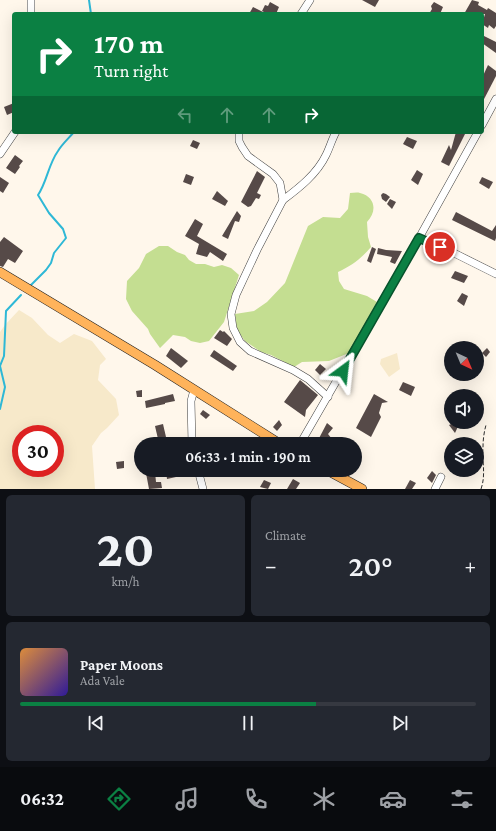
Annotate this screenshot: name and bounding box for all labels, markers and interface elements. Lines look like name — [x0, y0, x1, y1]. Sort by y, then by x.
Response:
icon: right — [28, 28, 80, 80]
text: 170 m — [94, 28, 164, 59]
text: Turn right — [94, 61, 168, 81]
icon: left — [174, 104, 196, 126]
icon: ahead — [216, 104, 238, 126]
icon: ahead — [258, 104, 280, 126]
icon: right — [300, 104, 322, 126]
pin — [423, 230, 457, 264]
icon: arrive — [429, 236, 451, 258]
north arrow — [444, 341, 484, 381]
map controls — [444, 341, 484, 477]
position arrow — [322, 350, 364, 392]
button: sound — [444, 389, 484, 429]
speed limit sign: 30 — [12, 425, 64, 477]
button: layers — [444, 437, 484, 477]
text: 06:33 · 1 min · 190 m — [185, 449, 311, 465]
text: 20 — [96, 519, 155, 577]
text: Climate — [265, 528, 306, 543]
text: 20° — [349, 549, 392, 582]
text: − — [265, 553, 277, 578]
text: + — [464, 553, 476, 578]
text: km/h — [111, 574, 140, 589]
text: Paper Moons — [80, 657, 163, 673]
text: Ada Vale — [80, 673, 125, 688]
icon: previous — [85, 712, 107, 734]
icon: pause — [237, 712, 259, 734]
icon: next — [389, 712, 411, 734]
icon: directions — [105, 785, 133, 813]
icon: music — [173, 785, 201, 813]
icon: phone — [242, 785, 270, 813]
icon: climate — [310, 785, 338, 813]
icon: car — [379, 785, 407, 813]
icon: filters — [448, 785, 476, 813]
text: 06:32 — [20, 789, 64, 809]

